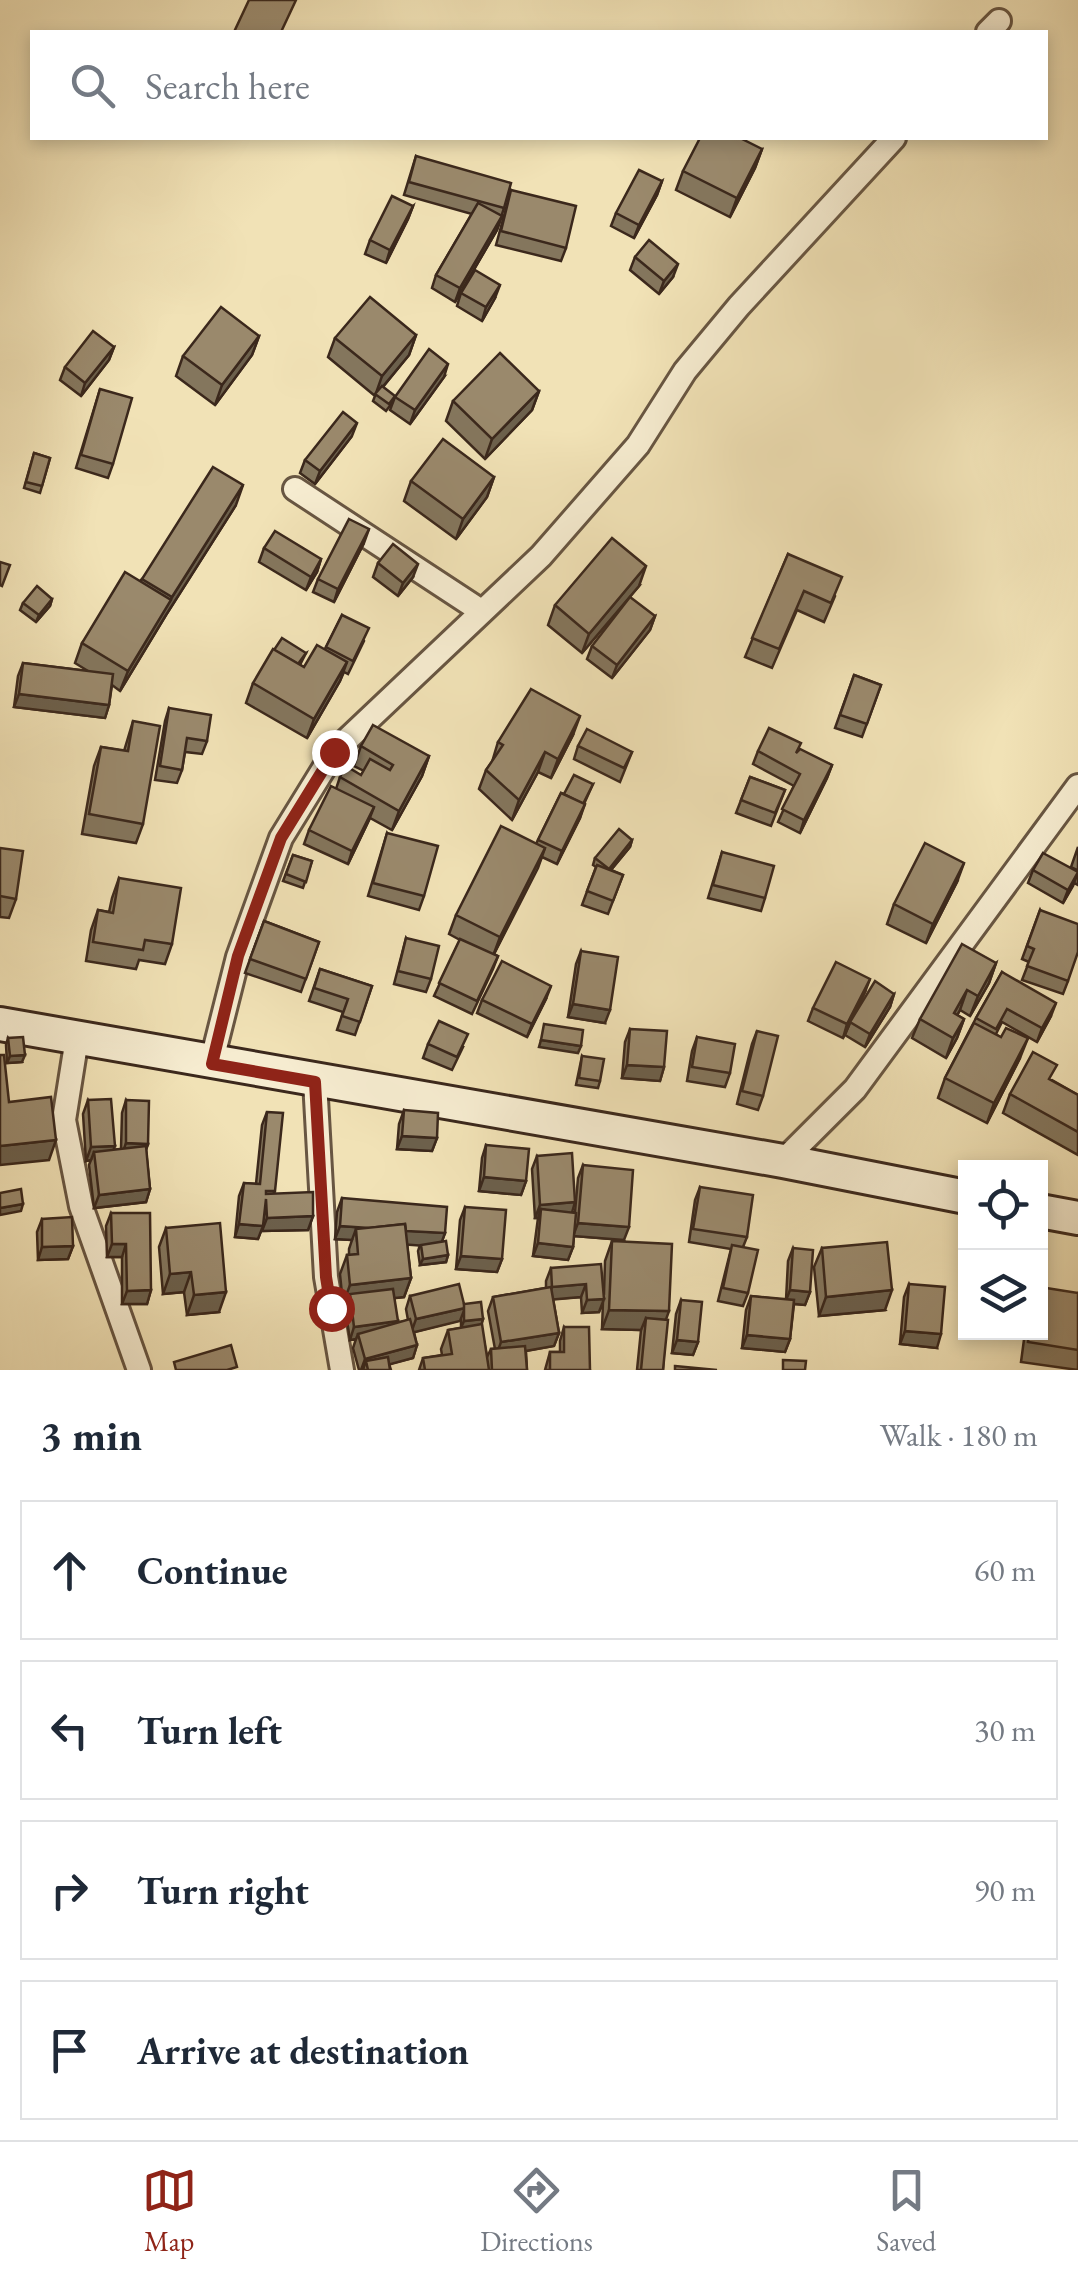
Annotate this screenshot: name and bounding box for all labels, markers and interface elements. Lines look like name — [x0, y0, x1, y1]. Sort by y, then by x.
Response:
search box — [30, 30, 1048, 140]
icon: search — [65, 58, 120, 113]
text: Search here — [145, 61, 310, 110]
route end — [312, 730, 358, 776]
map controls — [958, 1160, 1048, 1340]
button: locate — [958, 1160, 1048, 1250]
button: layers — [958, 1250, 1048, 1340]
route start — [309, 1286, 355, 1332]
text: 3 min — [40, 1408, 142, 1463]
text: Walk · 180 m — [880, 1414, 1038, 1456]
icon: ahead — [42, 1543, 97, 1598]
text: Continue — [137, 1546, 288, 1595]
text: 60 m — [974, 1549, 1036, 1591]
icon: left — [42, 1703, 97, 1758]
text: Turn left — [137, 1706, 282, 1755]
text: 30 m — [974, 1709, 1036, 1751]
icon: right — [42, 1863, 97, 1918]
text: Turn right — [137, 1866, 309, 1915]
text: 90 m — [974, 1869, 1036, 1911]
icon: arrive — [42, 2023, 97, 2078]
text: Arrive at destination — [137, 2026, 469, 2075]
tab: Map — [142, 2163, 197, 2259]
tab: Directions — [480, 2163, 593, 2259]
tab: Saved — [876, 2163, 936, 2259]

